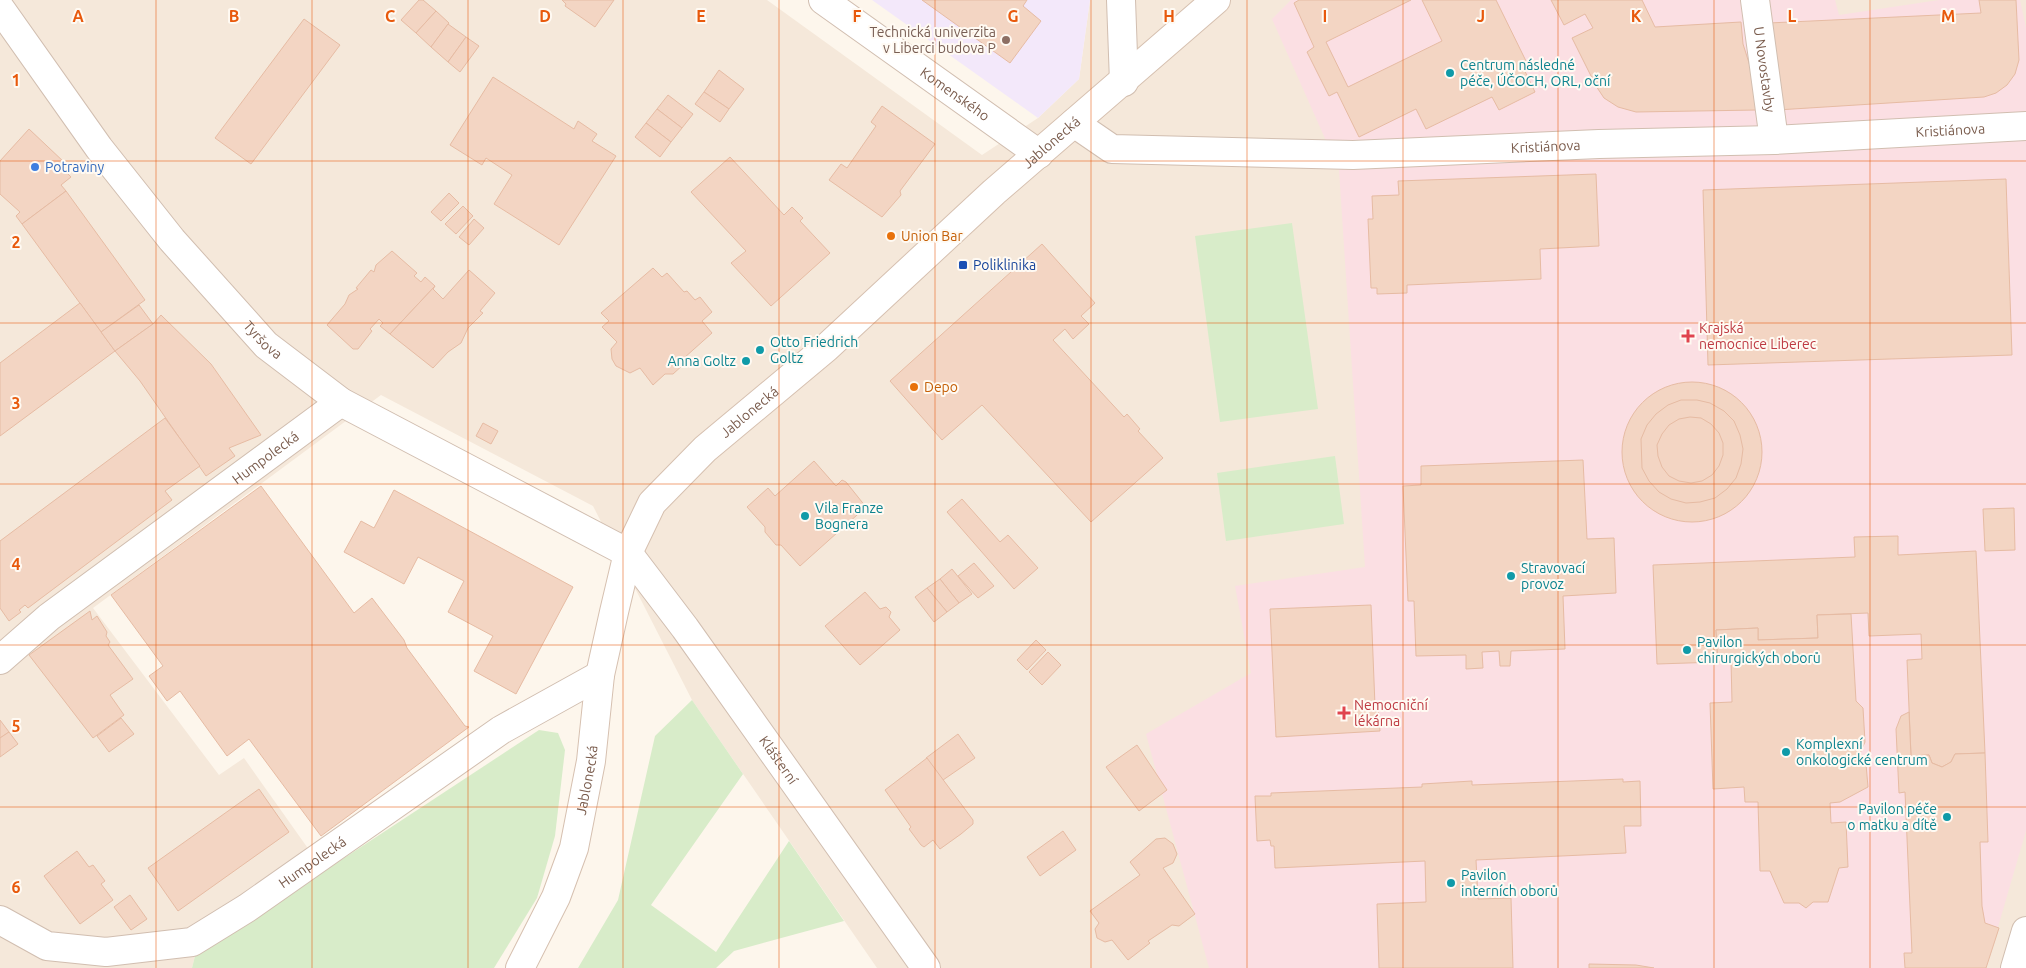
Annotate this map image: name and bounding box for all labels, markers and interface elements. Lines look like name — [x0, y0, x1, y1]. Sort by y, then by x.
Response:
text: A — [72, 7, 84, 25]
text: B — [229, 7, 239, 25]
text: C — [385, 7, 395, 25]
text: D — [539, 7, 551, 25]
text: E — [696, 7, 706, 25]
text: F — [853, 7, 862, 25]
text: G — [1007, 7, 1019, 25]
text: H — [1163, 7, 1175, 25]
text: I — [1323, 7, 1327, 25]
text: J — [1477, 7, 1485, 25]
text: K — [1631, 7, 1642, 25]
text: L — [1788, 7, 1797, 25]
text: M — [1941, 7, 1955, 25]
place label: Technická univerzita v Liberci budova P — [870, 24, 996, 56]
street label: U Novostavby — [1751, 25, 1778, 114]
marker: Technická univerzita v Liberci budova P — [1000, 34, 1012, 46]
place label: Centrum následné péče, ÚČOCH, ORL, oční — [1460, 57, 1611, 89]
street label: Komenského — [917, 64, 993, 124]
marker: Centrum následné péče, ÚČOCH, ORL, oční — [1444, 67, 1456, 79]
text: 1 — [11, 71, 21, 89]
street label: Jablonecká — [1019, 113, 1083, 172]
street label: Kristiánova — [1915, 120, 1986, 140]
street label: Kristiánova — [1511, 137, 1581, 156]
place label: Potraviny — [45, 159, 104, 175]
marker: Potraviny — [29, 161, 41, 173]
place label: Union Bar — [901, 228, 963, 244]
marker: Union Bar — [885, 230, 897, 242]
text: 2 — [11, 233, 21, 251]
place label: Poliklinika — [973, 257, 1036, 273]
marker: Poliklinika — [957, 259, 969, 271]
street label: Tyršova — [240, 317, 285, 362]
place label: Krajská nemocnice Liberec — [1699, 320, 1817, 352]
marker: Krajská nemocnice Liberec — [1681, 329, 1695, 343]
place label: Otto Friedrich Goltz — [770, 334, 858, 366]
marker: Otto Friedrich Goltz — [754, 344, 766, 356]
place label: Anna Goltz — [667, 353, 736, 369]
marker: Anna Goltz — [740, 355, 752, 367]
place label: Depo — [924, 379, 958, 395]
marker: Depo — [908, 381, 920, 393]
street label: Jablonecká — [717, 383, 782, 441]
text: 3 — [11, 394, 21, 412]
street label: Humpolecká — [229, 428, 302, 487]
place label: Vila Franze Bognera — [815, 500, 884, 532]
marker: Vila Franze Bognera — [799, 510, 811, 522]
text: 4 — [11, 555, 21, 573]
place label: Stravovací provoz — [1521, 560, 1586, 592]
marker: Stravovací provoz — [1505, 570, 1517, 582]
place label: Pavilon chirurgických oborů — [1697, 634, 1821, 666]
marker: Pavilon chirurgických oborů — [1681, 644, 1693, 656]
place label: Nemocniční lékárna — [1354, 697, 1428, 729]
marker: Nemocniční lékárna — [1338, 707, 1350, 719]
text: 5 — [11, 717, 21, 735]
street label: Klášterní — [756, 733, 801, 788]
place label: Komplexní onkologické centrum — [1796, 736, 1928, 768]
street label: Jablonecká — [573, 744, 601, 816]
marker: Komplexní onkologické centrum — [1780, 746, 1792, 758]
place label: Pavilon péče o matku a dítě — [1847, 801, 1937, 833]
marker: Pavilon péče o matku a dítě — [1941, 811, 1953, 823]
street label: Humpolecká — [276, 833, 349, 891]
place label: Pavilon interních oborů — [1461, 867, 1558, 899]
marker: Pavilon interních oborů — [1445, 877, 1457, 889]
text: 6 — [11, 878, 21, 896]

